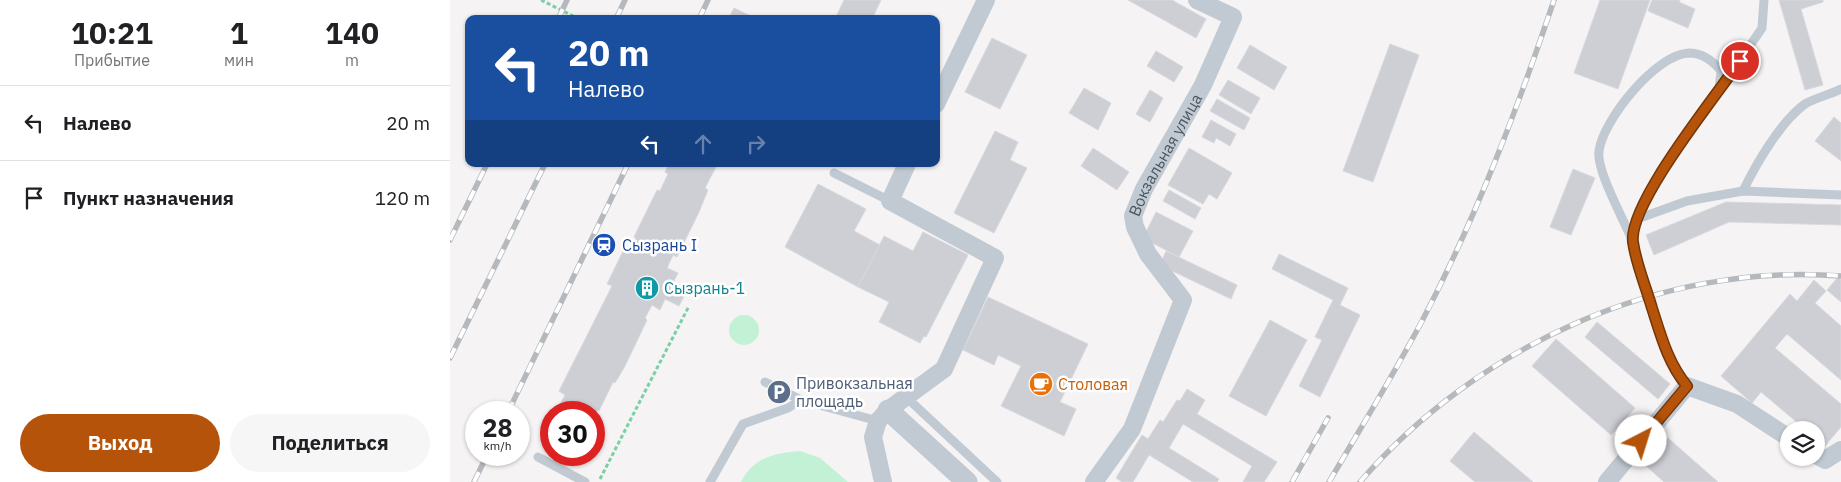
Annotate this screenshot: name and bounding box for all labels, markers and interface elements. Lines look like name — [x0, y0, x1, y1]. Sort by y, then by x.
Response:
text: 10:21 — [71, 13, 153, 52]
text: 1 — [230, 13, 248, 52]
text: 140 — [325, 13, 379, 52]
text: 20 m — [568, 30, 650, 76]
icon: left — [485, 35, 550, 100]
pin — [1719, 40, 1761, 82]
icon: arrive — [1726, 47, 1754, 75]
text: Прибытие — [74, 50, 150, 70]
text: мин — [224, 50, 254, 70]
text: m — [345, 50, 359, 70]
text: Налево — [568, 74, 645, 103]
street label: Вокзальная улица — [1124, 89, 1206, 219]
icon: left — [20, 109, 48, 137]
text: Налево — [63, 111, 132, 135]
text: 20 m — [386, 111, 430, 135]
icon: left — [636, 130, 664, 158]
icon: ahead — [689, 130, 717, 158]
icon: right — [742, 130, 770, 158]
icon: arrive — [20, 184, 48, 212]
text: Пункт назначения — [63, 186, 234, 210]
text: 120 m — [375, 186, 430, 210]
station icon: Сызрань I — [591, 232, 617, 258]
place label: Сызрань I — [622, 235, 697, 255]
building icon: Сызрань-1 — [634, 275, 660, 301]
place label: Сызрань-1 — [664, 278, 745, 298]
cafe icon: Столовая — [1028, 371, 1054, 397]
place label: Привокзальная площадь — [796, 373, 913, 411]
place label: Столовая — [1058, 374, 1128, 394]
parking icon: Привокзальная площадь — [766, 379, 792, 405]
speed limit sign: 30 — [540, 401, 605, 466]
text: 28 — [482, 411, 513, 444]
button: Выход — [20, 414, 220, 472]
button: Поделиться — [230, 414, 430, 472]
position arrow — [1614, 414, 1666, 466]
map controls — [1780, 421, 1825, 466]
button: layers — [1780, 421, 1825, 466]
text: km/h — [483, 438, 512, 453]

